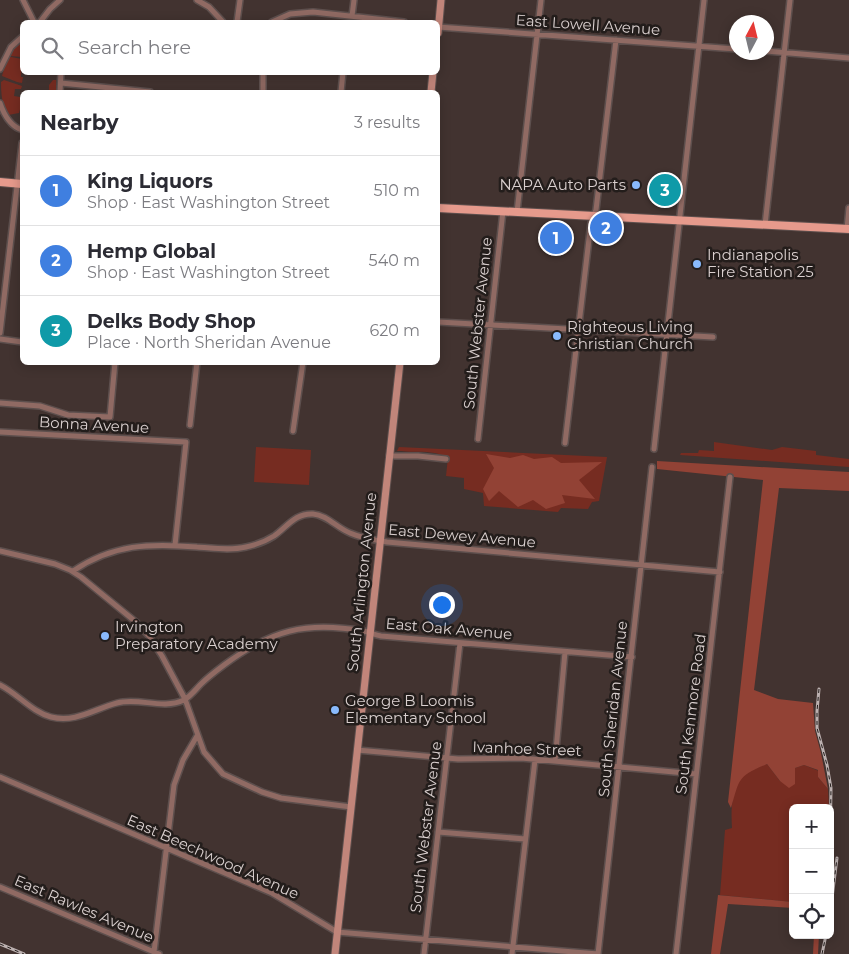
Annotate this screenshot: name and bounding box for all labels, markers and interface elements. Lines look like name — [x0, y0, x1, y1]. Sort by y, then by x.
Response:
street label: East Lowell Avenue — [515, 10, 661, 39]
north arrow — [729, 15, 774, 60]
search box — [20, 20, 440, 75]
icon: search — [38, 34, 66, 62]
text: Search here — [78, 36, 191, 59]
text: Nearby — [40, 110, 119, 135]
text: 3 results — [354, 113, 420, 132]
text: King Liquors — [87, 170, 213, 193]
pin: 3 — [649, 171, 681, 209]
place label: NAPA Auto Parts — [499, 175, 626, 194]
marker: NAPA Auto Parts — [630, 179, 642, 191]
text: 1 — [53, 181, 59, 200]
text: 510 m — [373, 181, 420, 200]
text: Shop · East Washington Street — [87, 193, 330, 212]
pin: 2 — [590, 209, 622, 247]
pin: 1 — [540, 219, 572, 257]
street label: South Webster Avenue — [459, 236, 496, 410]
text: Hemp Global — [87, 240, 216, 263]
place label: Indianapolis Fire Station 25 — [707, 245, 814, 281]
text: 2 — [51, 251, 61, 270]
text: 540 m — [369, 251, 420, 270]
marker: Indianapolis Fire Station 25 — [691, 258, 703, 270]
text: Shop · East Washington Street — [87, 263, 330, 282]
text: Delks Body Shop — [87, 310, 256, 333]
place label: Righteous Living Christian Church — [567, 317, 693, 353]
text: 3 — [51, 321, 61, 340]
text: 620 m — [369, 321, 420, 340]
marker: Righteous Living Christian Church — [551, 330, 563, 342]
text: Place · North Sheridan Avenue — [87, 333, 331, 352]
street label: Bonna Avenue — [38, 412, 150, 437]
street label: South Arlington Avenue — [343, 491, 380, 672]
street label: East Dewey Avenue — [387, 520, 537, 551]
your location — [429, 592, 455, 618]
street label: East Oak Avenue — [385, 614, 513, 644]
place label: Irvington Preparatory Academy — [115, 617, 279, 653]
street label: South Sheridan Avenue — [594, 620, 631, 798]
marker: Irvington Preparatory Academy — [99, 630, 111, 642]
street label: South Kenmore Road — [671, 633, 710, 795]
place label: George B Loomis Elementary School — [345, 691, 486, 727]
marker: George B Loomis Elementary School — [329, 704, 341, 716]
street label: Ivanhoe Street — [472, 737, 582, 760]
street label: South Webster Avenue — [406, 740, 445, 914]
map controls — [789, 804, 834, 939]
button: + — [789, 804, 834, 849]
street label: East Beechwood Avenue — [124, 810, 302, 903]
button: − — [789, 849, 834, 894]
street label: East Rawles Avenue — [12, 871, 157, 947]
button: locate — [789, 894, 834, 939]

